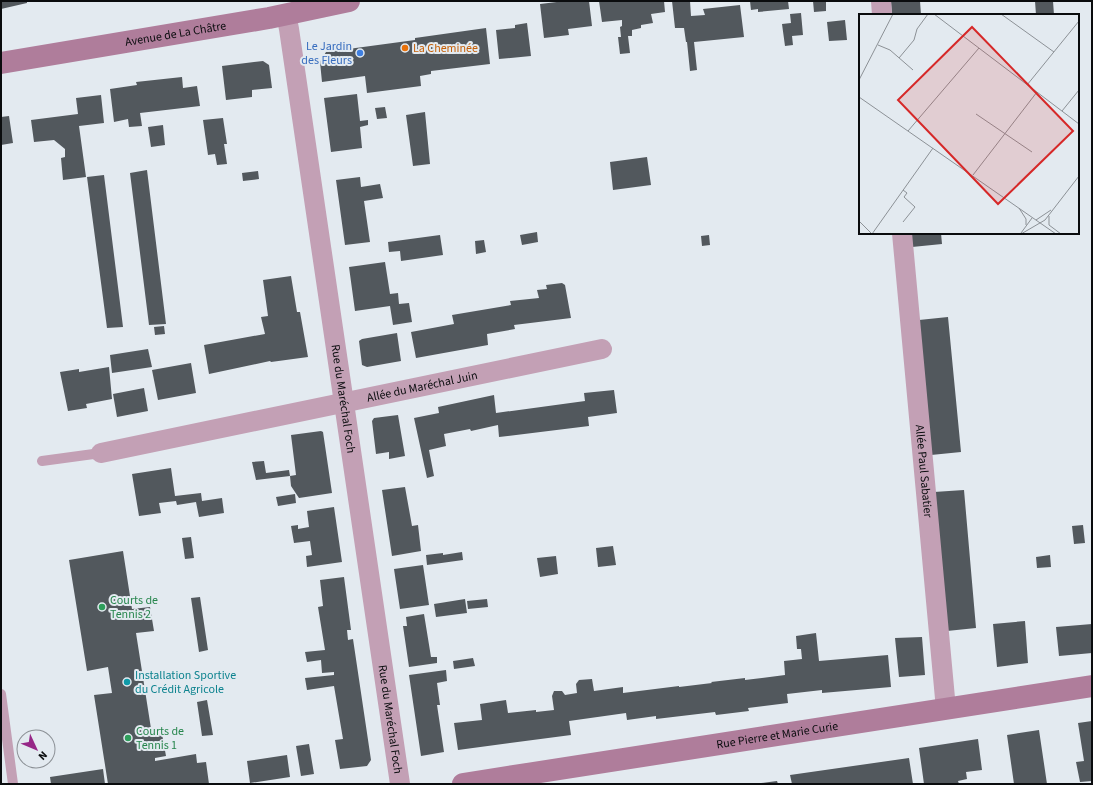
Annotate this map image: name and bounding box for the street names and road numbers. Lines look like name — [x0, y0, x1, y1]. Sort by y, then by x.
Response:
street label: Avenue de La Châtre — [124, 17, 227, 51]
street label: Rue du Maréchal Foch — [326, 343, 359, 454]
street label: Allée du Maréchal Juin — [365, 367, 479, 407]
street label: Allée Paul Sabatier — [911, 424, 936, 519]
street label: Rue du Maréchal Foch — [374, 664, 406, 775]
street label: Rue Pierre et Marie Curie — [715, 718, 839, 753]

